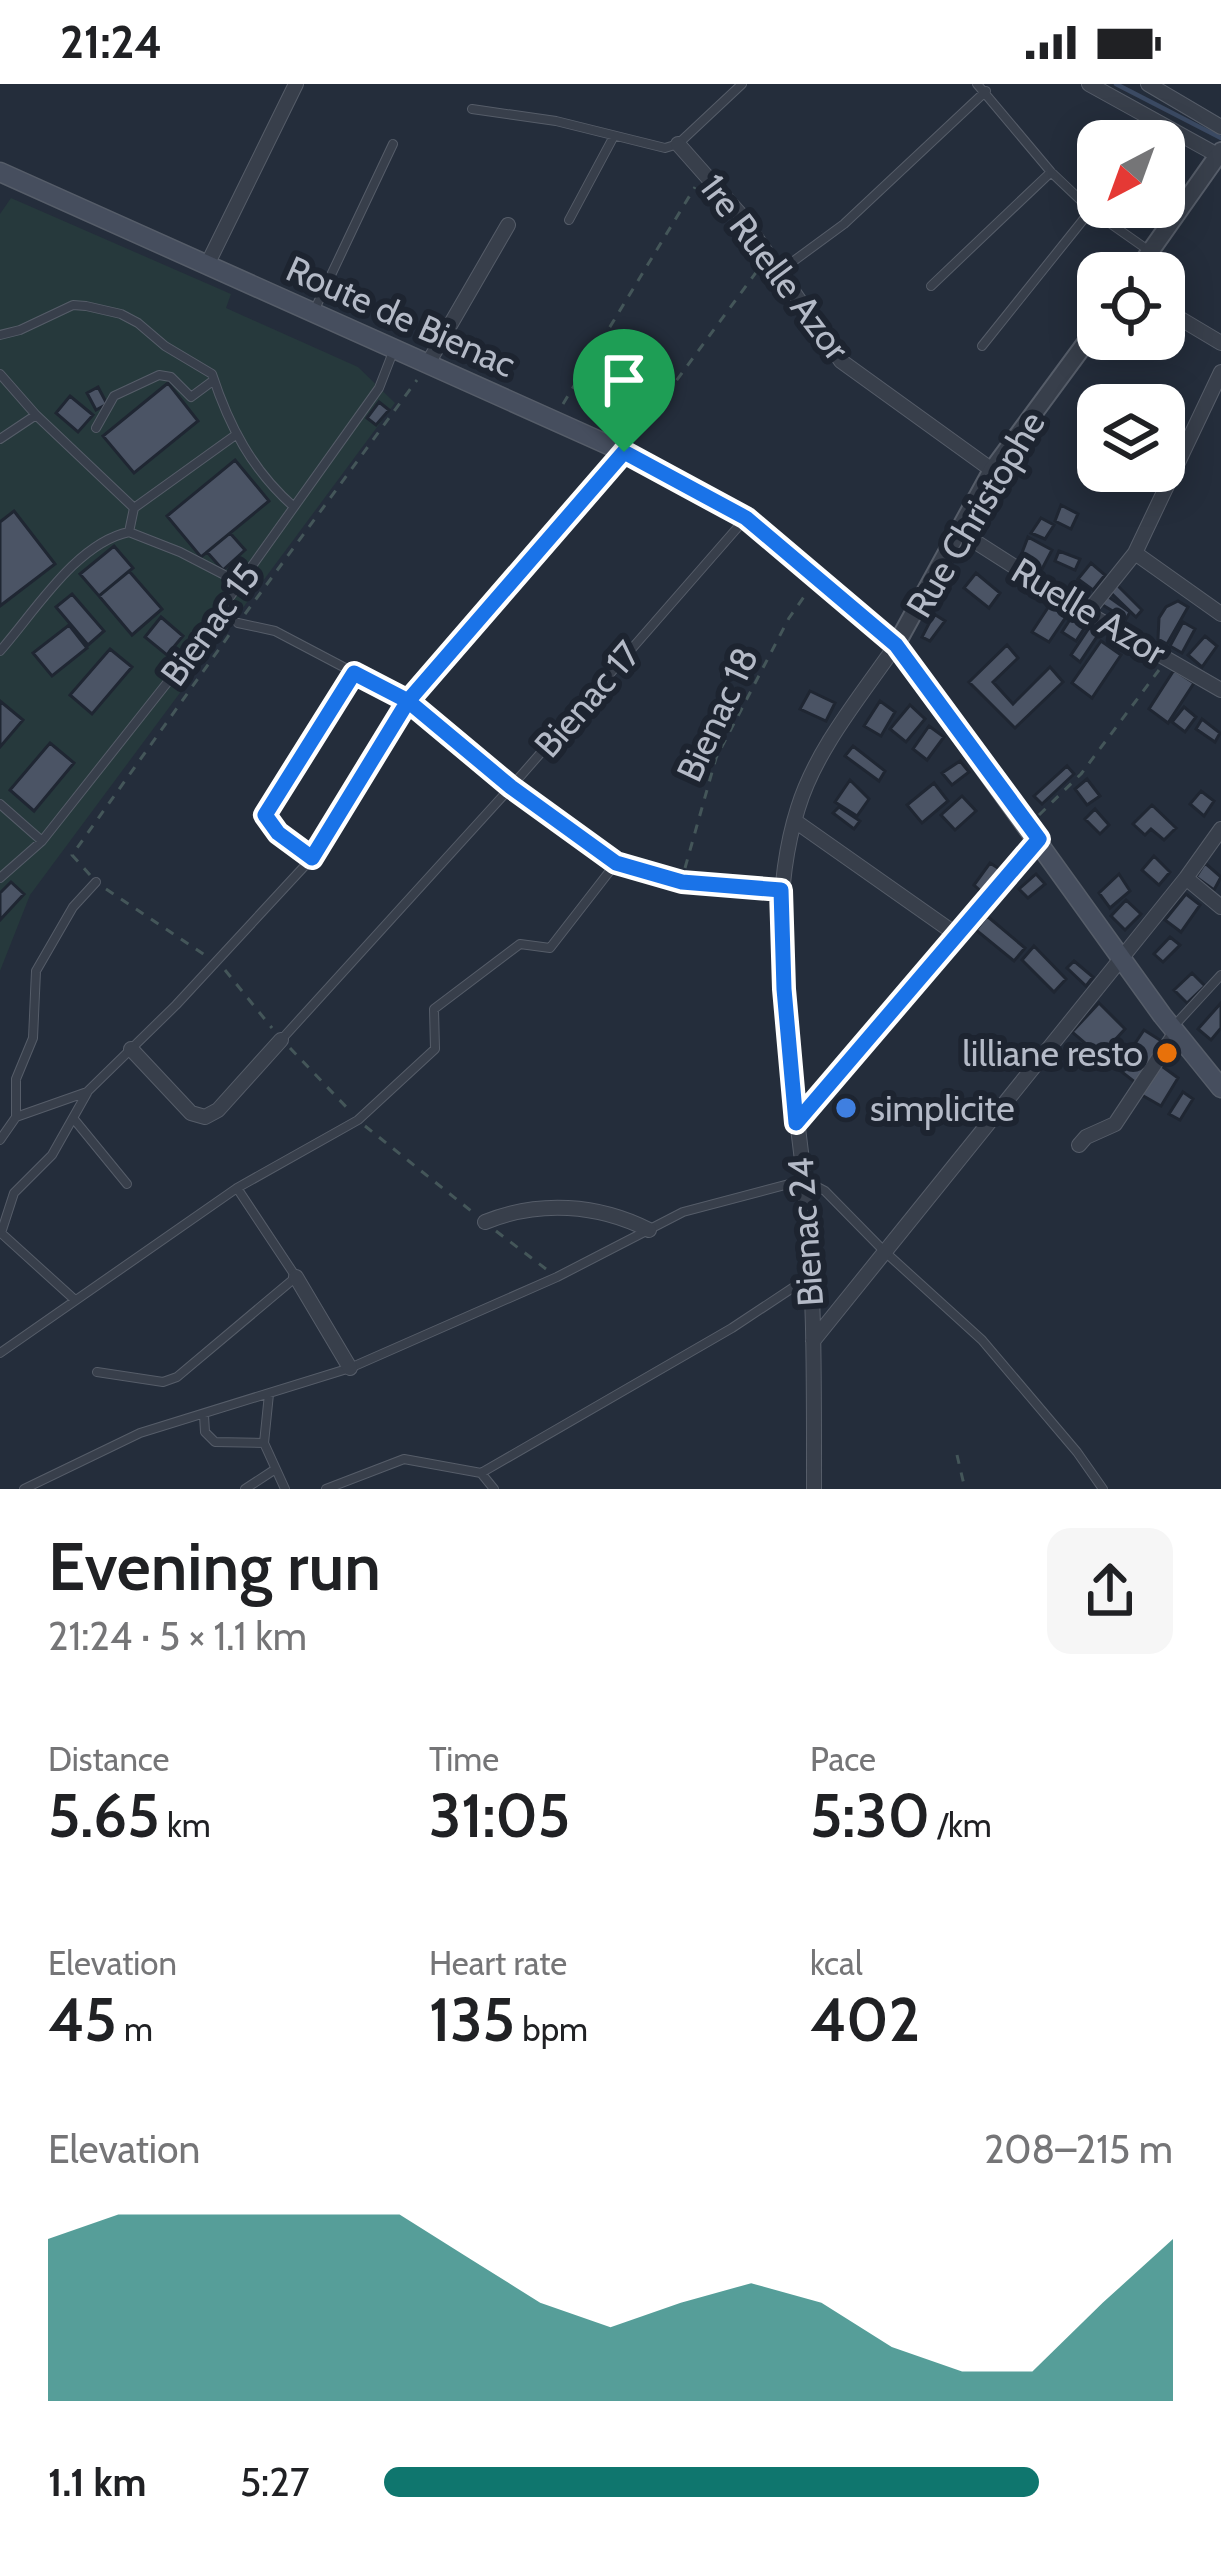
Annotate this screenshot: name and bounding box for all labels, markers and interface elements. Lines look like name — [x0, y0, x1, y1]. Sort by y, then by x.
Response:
text: 21:24 — [60, 15, 162, 69]
north arrow — [1077, 120, 1185, 228]
map controls — [1077, 120, 1185, 492]
street label: 1re Ruelle Azor — [691, 166, 859, 369]
street label: Route de Bienac — [280, 246, 522, 386]
button: locate — [1077, 252, 1185, 360]
pin — [573, 329, 675, 452]
icon: arrive — [591, 347, 657, 413]
button: layers — [1077, 384, 1185, 492]
street label: Rue Christophe — [896, 403, 1054, 625]
street label: Ruelle Azor — [1004, 548, 1175, 674]
street label: Bienac 15 — [151, 554, 269, 694]
street label: Bienac 17 — [525, 632, 649, 766]
street label: Bienac 18 — [667, 640, 767, 788]
place label: lilliane resto — [962, 1031, 1143, 1075]
marker: lilliane resto — [1154, 1040, 1180, 1066]
place label: simplicite — [870, 1086, 1015, 1130]
marker: simplicite — [833, 1095, 859, 1121]
street label: Bienac 24 — [778, 1156, 832, 1308]
text: Evening run — [48, 1526, 381, 1607]
button: share — [1047, 1528, 1173, 1654]
text: 21:24 · 5 × 1.1 km — [48, 1612, 307, 1660]
text: Distance — [48, 1739, 169, 1779]
text: Time — [429, 1739, 499, 1779]
text: Pace — [810, 1739, 876, 1779]
text: 5.65 — [48, 1779, 159, 1852]
text: 31:05 — [429, 1779, 570, 1852]
text: 5:30 — [810, 1779, 930, 1852]
text: km — [159, 1805, 211, 1845]
text: /km — [930, 1805, 992, 1845]
text: Elevation — [48, 1943, 177, 1983]
text: Heart rate — [429, 1943, 567, 1983]
text: kcal — [810, 1943, 863, 1983]
text: 45 — [48, 1983, 117, 2056]
text: 135 — [429, 1983, 515, 2056]
text: 402 — [810, 1983, 920, 2056]
text: m — [117, 2009, 153, 2049]
text: bpm — [515, 2009, 588, 2049]
text: Elevation — [48, 2125, 200, 2173]
text: 208–215 m — [984, 2125, 1173, 2173]
text: 1.1 km — [48, 2458, 146, 2506]
text: 5:27 — [240, 2458, 309, 2506]

